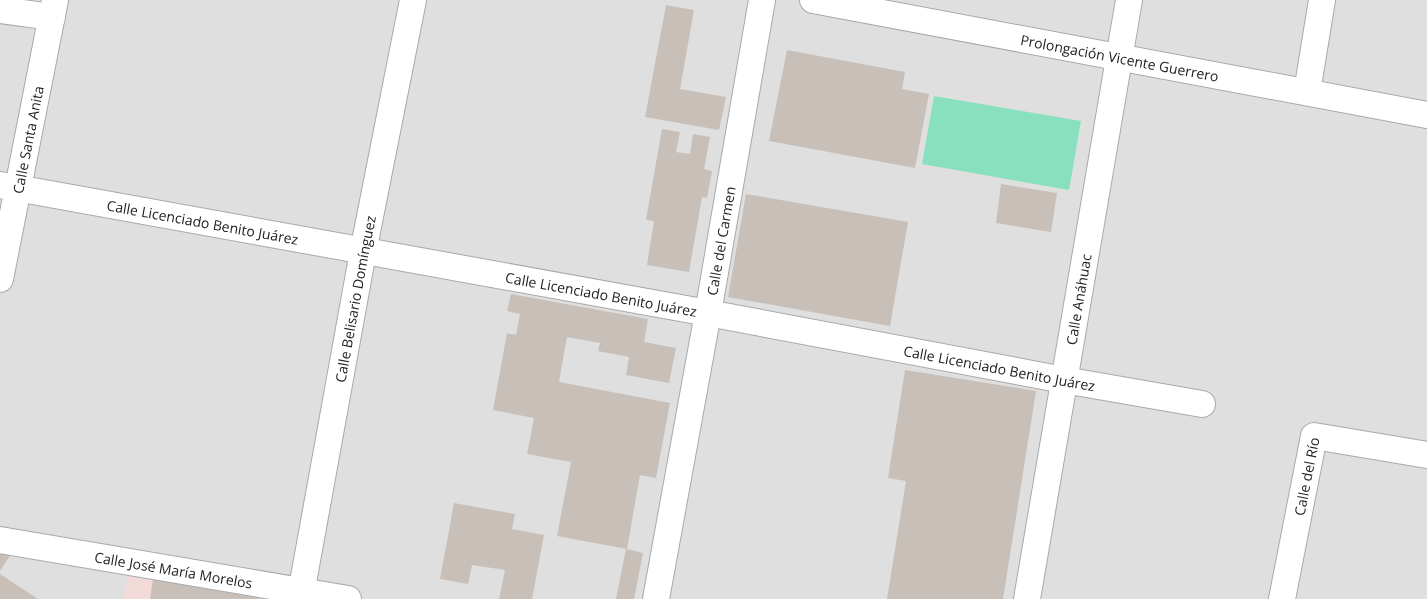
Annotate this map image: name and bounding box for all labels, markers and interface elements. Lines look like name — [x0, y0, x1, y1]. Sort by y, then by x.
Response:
street label: Prolongación Vicente Guerrero — [1019, 30, 1220, 85]
street label: Calle Santa Anita — [8, 84, 47, 195]
street label: Calle del Carmen — [702, 185, 739, 297]
street label: Calle Licenciado Benito Juárez — [105, 195, 300, 248]
street label: Calle Belisario Domínguez — [330, 213, 380, 384]
street label: Calle Anáhuac — [1061, 252, 1095, 346]
street label: Calle Licenciado Benito Juárez — [504, 267, 699, 320]
street label: Calle Licenciado Benito Juárez — [902, 341, 1097, 395]
street label: Calle del Río — [1289, 436, 1323, 517]
street label: Calle José María Morelos — [93, 547, 254, 592]

